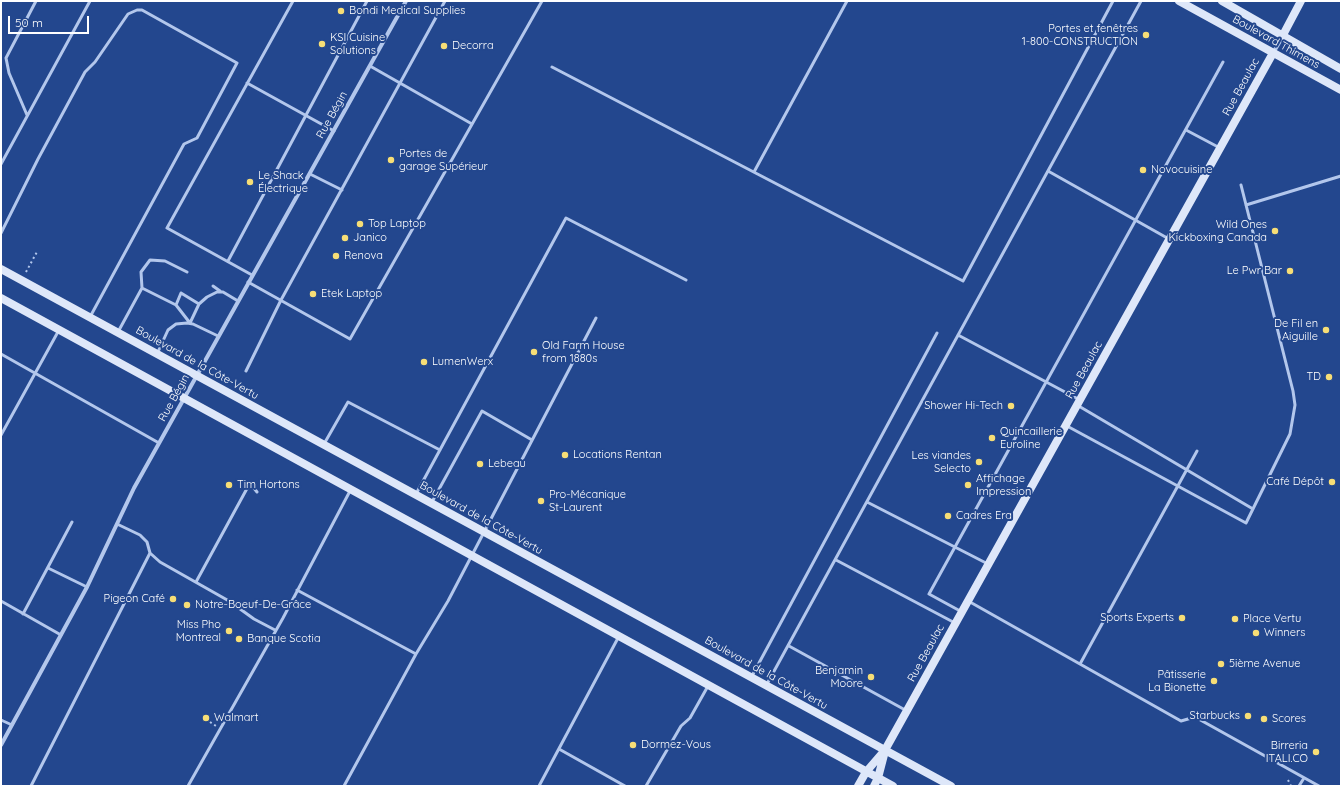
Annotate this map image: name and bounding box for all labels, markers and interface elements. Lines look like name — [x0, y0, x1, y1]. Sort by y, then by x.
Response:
place label: Bondi Medical Supplies — [349, 4, 465, 18]
marker: Bondi Medical Supplies — [336, 6, 346, 16]
scale bar — [10, 8, 91, 34]
street label: Boulevard Thimens — [1230, 13, 1322, 71]
text: 50 m — [15, 15, 43, 30]
place label: Portes et fenêtres 1-800-CONSTRUCTION — [1022, 22, 1138, 48]
marker: Portes et fenêtres 1-800-CONSTRUCTION — [1141, 30, 1151, 40]
place label: KSI Cuisine Solutions — [330, 31, 385, 57]
marker: KSI Cuisine Solutions — [317, 39, 327, 49]
place label: Decorra — [452, 39, 494, 53]
marker: Decorra — [439, 41, 449, 51]
street label: Rue Beaulac — [1220, 56, 1262, 118]
street label: Rue Bégin — [314, 89, 350, 141]
place label: Portes de garage Supérieur — [399, 147, 488, 173]
marker: Portes de garage Supérieur — [386, 155, 396, 165]
place label: Novocuisine — [1151, 163, 1212, 177]
marker: Novocuisine — [1138, 165, 1148, 175]
place label: Le Shack Électrique — [258, 169, 308, 195]
marker: Le Shack Électrique — [245, 177, 255, 187]
place label: Top Laptop — [368, 217, 426, 231]
place label: Wild Ones Kickboxing Canada — [1168, 218, 1267, 244]
marker: Top Laptop — [355, 219, 365, 229]
marker: Wild Ones Kickboxing Canada — [1270, 226, 1280, 236]
place label: Janico — [353, 231, 387, 245]
marker: Janico — [340, 233, 350, 243]
place label: Renova — [344, 249, 383, 263]
marker: Renova — [331, 251, 341, 261]
place label: Le Pwr Bar — [1227, 264, 1282, 278]
marker: Le Pwr Bar — [1285, 266, 1295, 276]
place label: Etek Laptop — [321, 287, 382, 301]
marker: Etek Laptop — [308, 289, 318, 299]
place label: De Fil en Aiguille — [1274, 317, 1318, 343]
street label: Boulevard de la Côte-Vertu — [133, 324, 261, 402]
marker: De Fil en Aiguille — [1321, 325, 1331, 335]
place label: Old Farm House from 1880s — [542, 339, 625, 365]
street label: Rue Beaulac — [1063, 339, 1105, 401]
marker: Old Farm House from 1880s — [529, 347, 539, 357]
place label: LumenWerx — [432, 355, 493, 369]
marker: LumenWerx — [419, 357, 429, 367]
place label: TD — [1306, 370, 1321, 384]
street label: Rue Bégin — [156, 372, 192, 424]
marker: TD — [1324, 372, 1334, 382]
place label: Shower Hi-Tech — [924, 399, 1003, 413]
marker: Shower Hi-Tech — [1006, 401, 1016, 411]
place label: Quincaillerie Euroline — [1000, 425, 1062, 451]
marker: Quincaillerie Euroline — [987, 433, 997, 443]
place label: Locations Rentan — [573, 448, 662, 462]
place label: Les viandes Selecto — [912, 449, 971, 475]
marker: Locations Rentan — [560, 450, 570, 460]
place label: Lebeau — [488, 457, 526, 471]
marker: Les viandes Selecto — [974, 457, 984, 467]
marker: Lebeau — [475, 459, 485, 469]
place label: Affichage Impression — [976, 472, 1031, 498]
place label: Café Dépôt — [1266, 475, 1324, 489]
marker: Café Dépôt — [1327, 477, 1337, 487]
place label: Tim Hortons — [237, 478, 300, 492]
street label: Boulevard de la Côte-Vertu — [417, 479, 545, 557]
marker: Tim Hortons — [224, 480, 234, 490]
marker: Affichage Impression — [963, 480, 973, 490]
place label: Pro-Mécanique St-Laurent — [549, 488, 626, 514]
marker: Pro-Mécanique St-Laurent — [536, 496, 546, 506]
place label: Cadres Era — [956, 509, 1012, 523]
marker: Cadres Era — [943, 511, 953, 521]
place label: Pigeon Café — [104, 592, 165, 606]
marker: Pigeon Café — [168, 594, 178, 604]
place label: Notre-Boeuf-De-Grâce — [195, 598, 311, 612]
marker: Notre-Boeuf-De-Grâce — [182, 600, 192, 610]
place label: Sports Experts — [1100, 611, 1174, 625]
place label: Place Vertu — [1243, 612, 1301, 626]
marker: Sports Experts — [1177, 613, 1187, 623]
marker: Place Vertu — [1230, 614, 1240, 624]
place label: Miss Pho Montreal — [176, 618, 221, 644]
street label: Rue Beaulac — [905, 622, 947, 684]
marker: Miss Pho Montreal — [224, 626, 234, 636]
place label: Winners — [1264, 626, 1305, 640]
marker: Winners — [1251, 628, 1261, 638]
place label: Banque Scotia — [247, 632, 321, 646]
marker: Banque Scotia — [234, 634, 244, 644]
street label: Boulevard de la Côte-Vertu — [702, 634, 830, 712]
place label: 5ième Avenue — [1229, 657, 1300, 671]
marker: 5ième Avenue — [1216, 659, 1226, 669]
place label: Benjamin Moore — [815, 664, 863, 690]
place label: Pâtisserie La Bionette — [1148, 668, 1206, 694]
marker: Benjamin Moore — [866, 672, 876, 682]
marker: Pâtisserie La Bionette — [1209, 676, 1219, 686]
place label: Starbucks — [1190, 709, 1240, 723]
place label: Walmart — [214, 711, 258, 725]
marker: Starbucks — [1243, 711, 1253, 721]
place label: Scores — [1272, 712, 1306, 726]
marker: Walmart — [201, 713, 211, 723]
marker: Scores — [1259, 714, 1269, 724]
place label: Dormez-Vous — [641, 738, 711, 752]
place label: Birreria ITALI.CO — [1266, 739, 1308, 765]
marker: Dormez-Vous — [628, 740, 638, 750]
marker: Birreria ITALI.CO — [1311, 747, 1321, 757]

